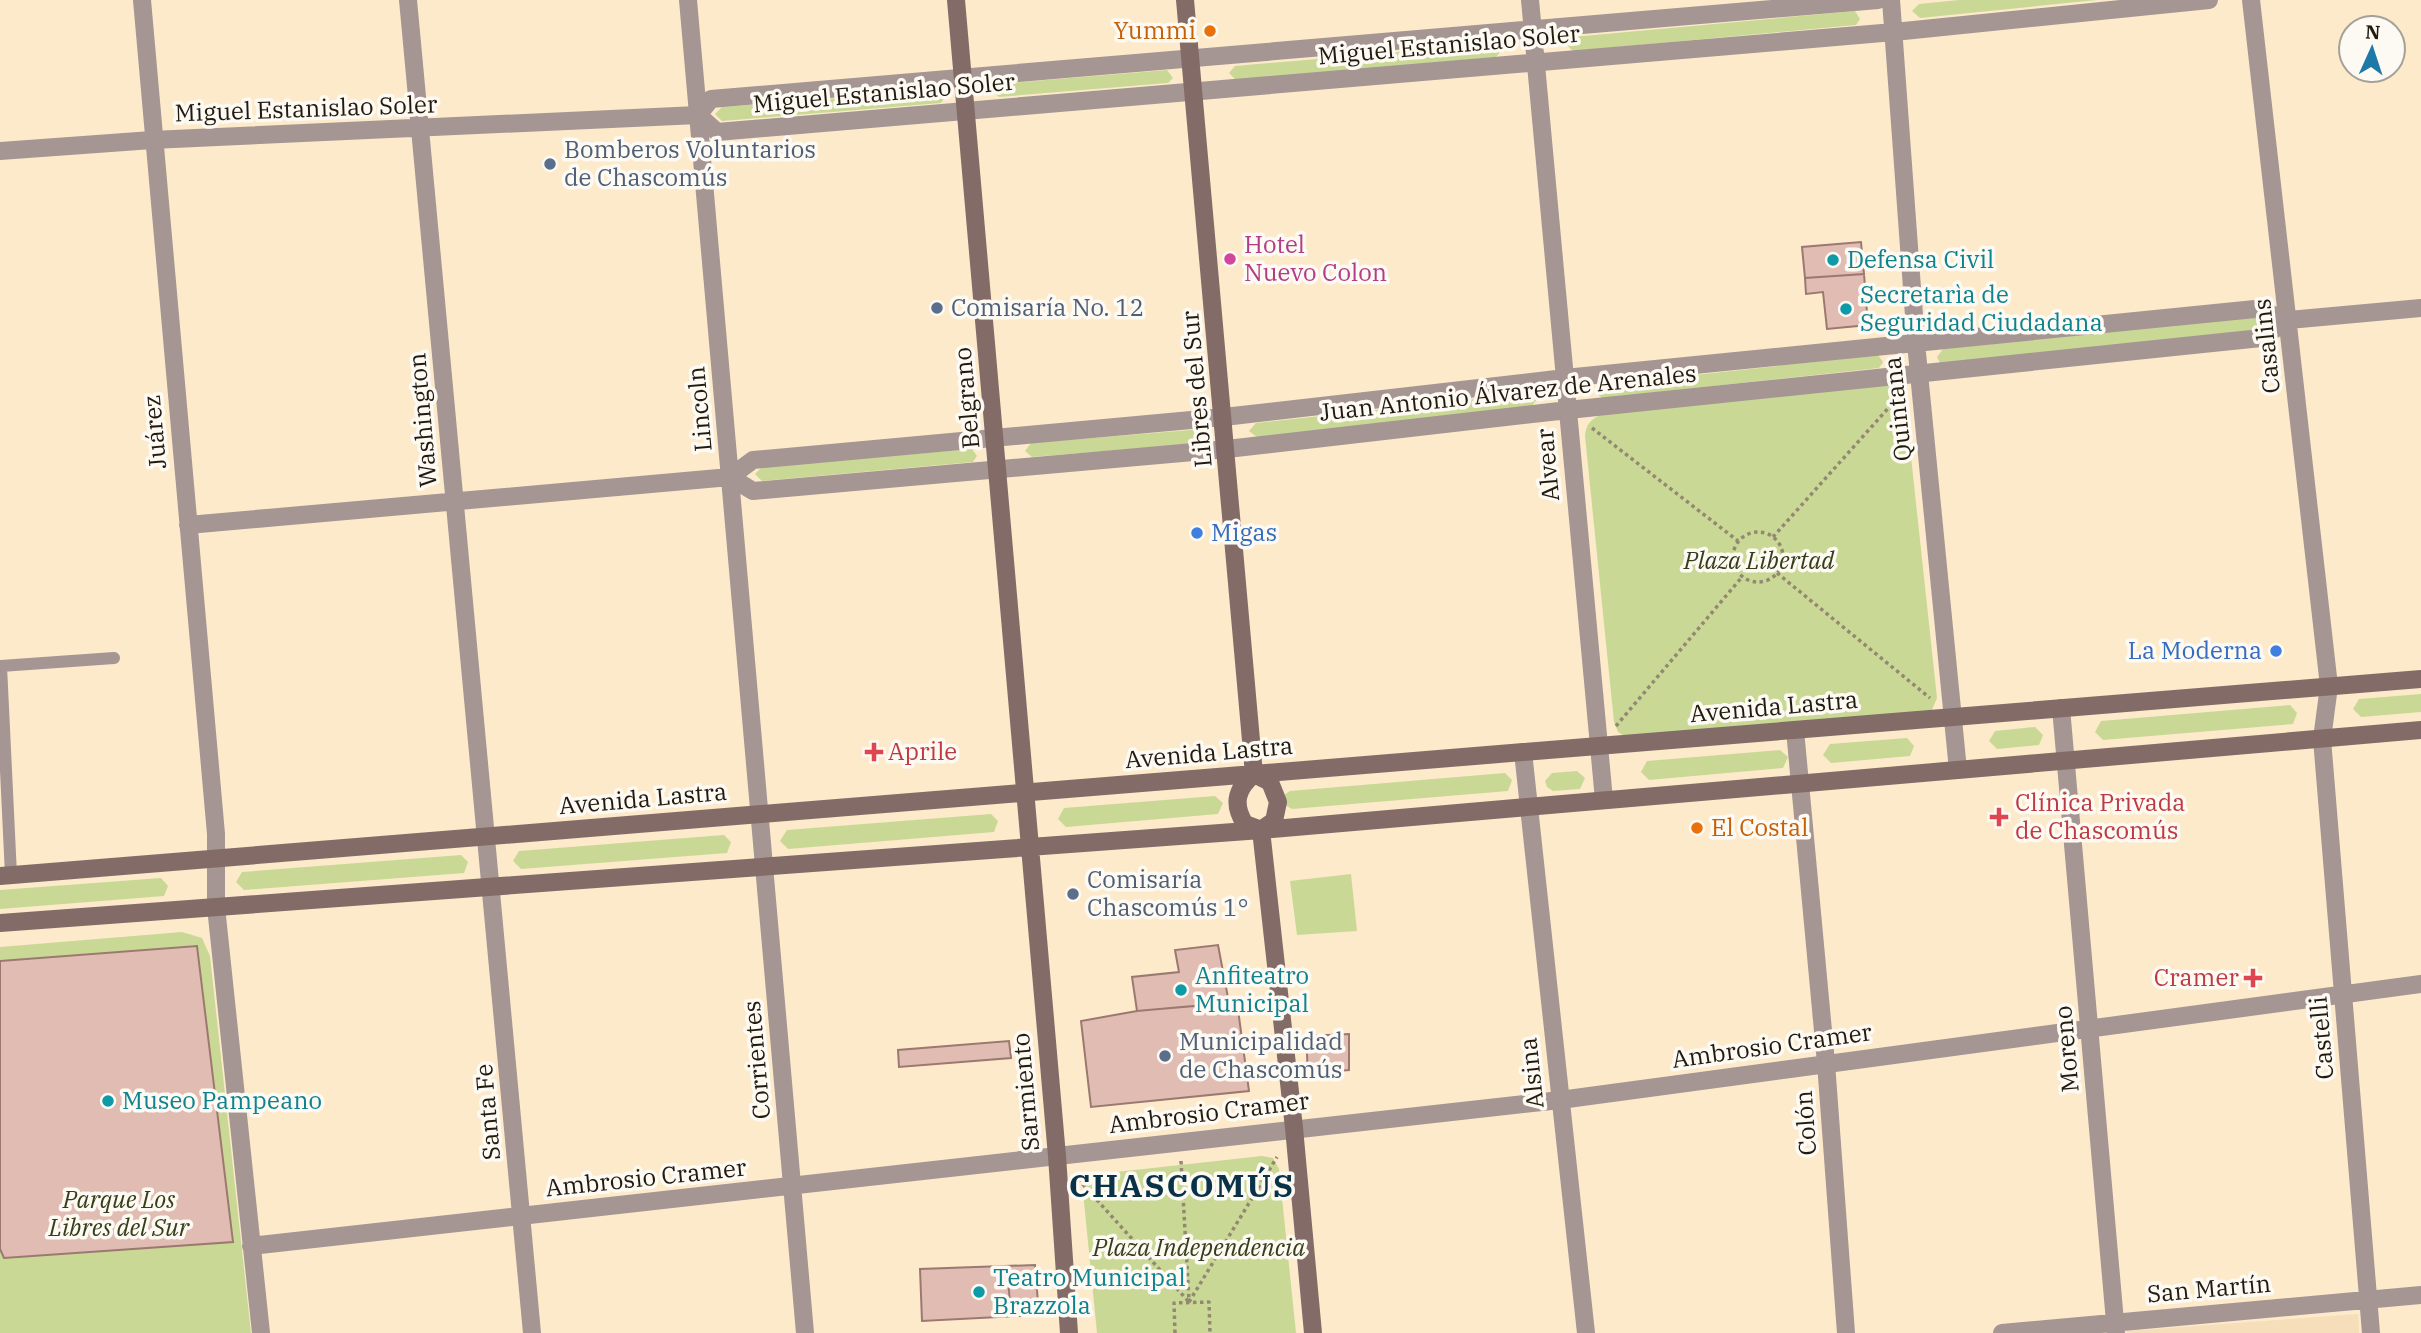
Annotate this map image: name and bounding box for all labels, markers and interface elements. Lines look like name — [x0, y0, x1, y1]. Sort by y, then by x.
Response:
place label: Yummi — [1114, 14, 1196, 46]
north arrow — [2337, 14, 2407, 84]
street label: Miguel Estanislao Soler — [1317, 17, 1582, 71]
text: N — [2365, 20, 2381, 44]
marker: Yummi — [1202, 23, 1218, 39]
street label: Miguel Estanislao Soler — [752, 65, 1017, 119]
street label: Miguel Estanislao Soler — [174, 87, 438, 129]
place label: Bomberos Voluntarios de Chascomús — [564, 133, 816, 193]
marker: Bomberos Voluntarios de Chascomús — [542, 156, 558, 172]
place label: Hotel Nuevo Colon — [1244, 228, 1387, 288]
place label: Defensa Civil — [1847, 243, 1994, 275]
marker: Hotel Nuevo Colon — [1222, 251, 1238, 267]
marker: Defensa Civil — [1825, 252, 1841, 268]
place label: Secretarìa de Seguridad Ciudadana — [1860, 278, 2103, 338]
place label: Comisaría No. 12 — [951, 291, 1144, 323]
street label: Casalins — [2245, 297, 2287, 395]
marker: Comisaría No. 12 — [929, 300, 945, 316]
marker: Secretarìa de Seguridad Ciudadana — [1838, 301, 1854, 317]
street label: Libres del Sur — [1173, 309, 1219, 469]
street label: Belgrano — [946, 346, 986, 450]
street label: Washington — [400, 352, 444, 489]
street label: Quintana — [1876, 355, 1918, 463]
street label: Juan Antonio Álvarez de Arenales — [1318, 356, 1698, 428]
street label: Lincoln — [679, 365, 719, 453]
street label: Juárez — [135, 394, 173, 471]
street label: Alvear — [1528, 427, 1566, 503]
place label: Migas — [1211, 516, 1277, 548]
marker: Migas — [1189, 525, 1205, 541]
park label: Plaza Libertad — [1683, 544, 1835, 576]
place label: La Moderna — [2128, 634, 2262, 666]
marker: La Moderna — [2268, 643, 2284, 659]
street label: Avenida Lastra — [1689, 683, 1859, 729]
street label: Avenida Lastra — [1124, 729, 1294, 775]
place label: Aprile — [888, 735, 957, 767]
marker: Aprile — [866, 744, 882, 760]
street label: Avenida Lastra — [558, 775, 728, 821]
place label: Clínica Privada de Chascomús — [2015, 786, 2185, 846]
marker: Clínica Privada de Chascomús — [1989, 807, 2009, 827]
place label: El Costal — [1711, 811, 1808, 843]
marker: El Costal — [1689, 820, 1705, 836]
place label: Comisaría Chascomús 1° — [1087, 863, 1249, 923]
marker: Comisaría Chascomús 1° — [1065, 886, 1081, 902]
place label: Anfiteatro Municipal — [1195, 959, 1309, 1019]
place label: Cramer — [2154, 961, 2239, 993]
marker: Cramer — [2245, 970, 2261, 986]
marker: Anfiteatro Municipal — [1173, 982, 1189, 998]
street label: Castelli — [2301, 995, 2341, 1081]
street label: Corrientes — [735, 999, 777, 1121]
street label: Moreno — [2046, 1004, 2086, 1094]
street label: Ambrosio Cramer — [1670, 1015, 1874, 1075]
place label: Municipalidad de Chascomús — [1179, 1025, 1343, 1085]
street label: Sarmiento — [1004, 1032, 1046, 1153]
street label: Alsina — [1511, 1036, 1551, 1110]
marker: Municipalidad de Chascomús — [1157, 1048, 1173, 1064]
street label: Santa Fe — [467, 1063, 507, 1162]
place label: Museo Pampeano — [122, 1084, 322, 1116]
street label: Ambrosio Cramer — [1107, 1084, 1311, 1140]
street label: Colón — [1787, 1090, 1823, 1157]
marker: Museo Pampeano — [100, 1093, 116, 1109]
street label: Ambrosio Cramer — [544, 1151, 748, 1203]
district label: CHASCOMÚS — [1069, 1164, 1295, 1206]
park label: Parque Los Libres del Sur — [48, 1183, 191, 1243]
park label: Plaza Independencia — [1092, 1231, 1305, 1263]
place label: Teatro Municipal Brazzola — [993, 1261, 1186, 1321]
street label: San Martín — [2146, 1267, 2272, 1309]
marker: Teatro Municipal Brazzola — [971, 1284, 987, 1300]

